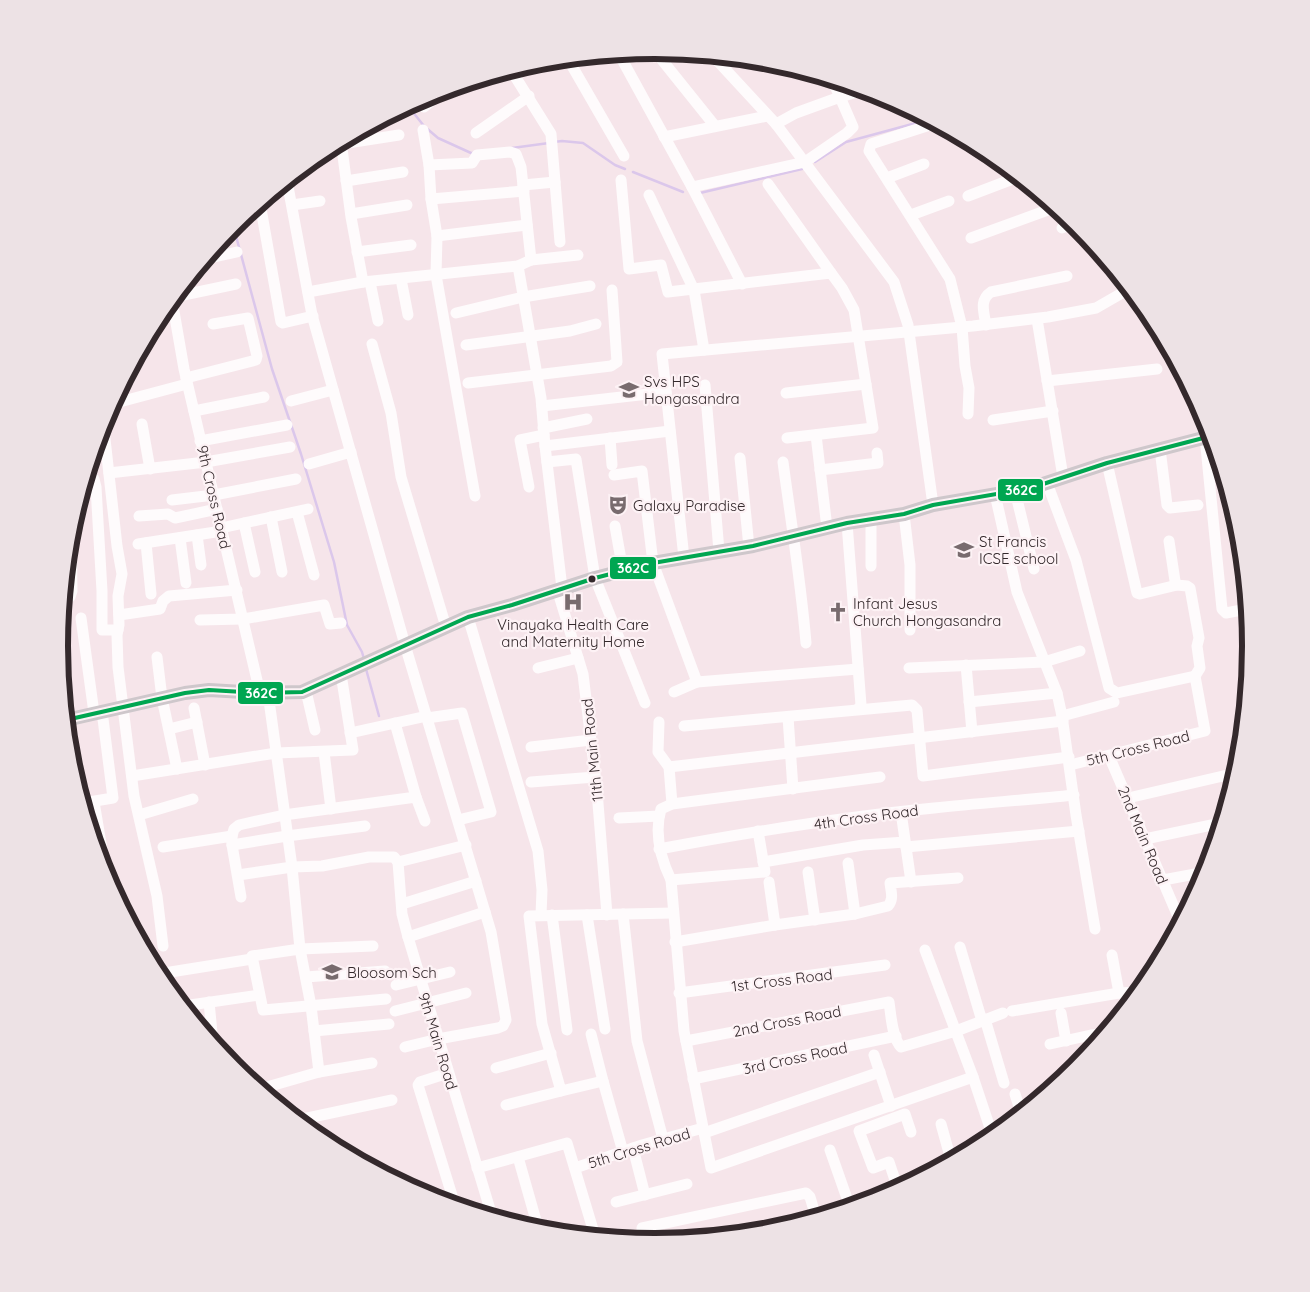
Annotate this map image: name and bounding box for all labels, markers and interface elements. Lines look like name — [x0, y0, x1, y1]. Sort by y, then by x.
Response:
place label: Svs HPS Hongasandra — [644, 372, 740, 408]
school or university icon: Svs HPS Hongasandra — [618, 379, 640, 401]
street label: 9th Cross Road — [193, 443, 235, 551]
line badge: 362C — [997, 478, 1044, 502]
text: 362C — [1005, 481, 1037, 499]
theatre icon: Galaxy Paradise — [607, 494, 629, 516]
place label: Galaxy Paradise — [633, 496, 746, 515]
place label: St Francis ICSE school — [979, 532, 1059, 568]
school or university icon: St Francis ICSE school — [953, 539, 975, 561]
line badge: 362C — [609, 556, 657, 580]
text: 362C — [617, 559, 649, 577]
unlabelled marker — [587, 574, 597, 584]
hospital icon: Vinayaka Health Care and Maternity Home — [562, 591, 584, 613]
place label: Infant Jesus Church Hongasandra — [853, 594, 1001, 630]
church icon: Infant Jesus Church Hongasandra — [827, 601, 849, 623]
place label: Vinayaka Health Care and Maternity Home — [497, 615, 649, 651]
line badge: 362C — [237, 681, 284, 705]
text: 362C — [245, 684, 277, 702]
street label: 11th Main Road — [577, 698, 607, 802]
street label: 5th Cross Road — [1084, 726, 1192, 770]
street label: 2nd Main Road — [1114, 783, 1172, 887]
street label: 4th Cross Road — [813, 800, 919, 834]
school or university icon: Bloosom Sch — [321, 961, 343, 983]
place label: Bloosom Sch — [347, 963, 437, 982]
street label: 1st Cross Road — [730, 964, 834, 996]
street label: 9th Main Road — [414, 990, 462, 1092]
street label: 2nd Cross Road — [731, 1001, 843, 1041]
street label: 3rd Cross Road — [741, 1038, 849, 1078]
street label: 5th Cross Road — [586, 1123, 692, 1173]

